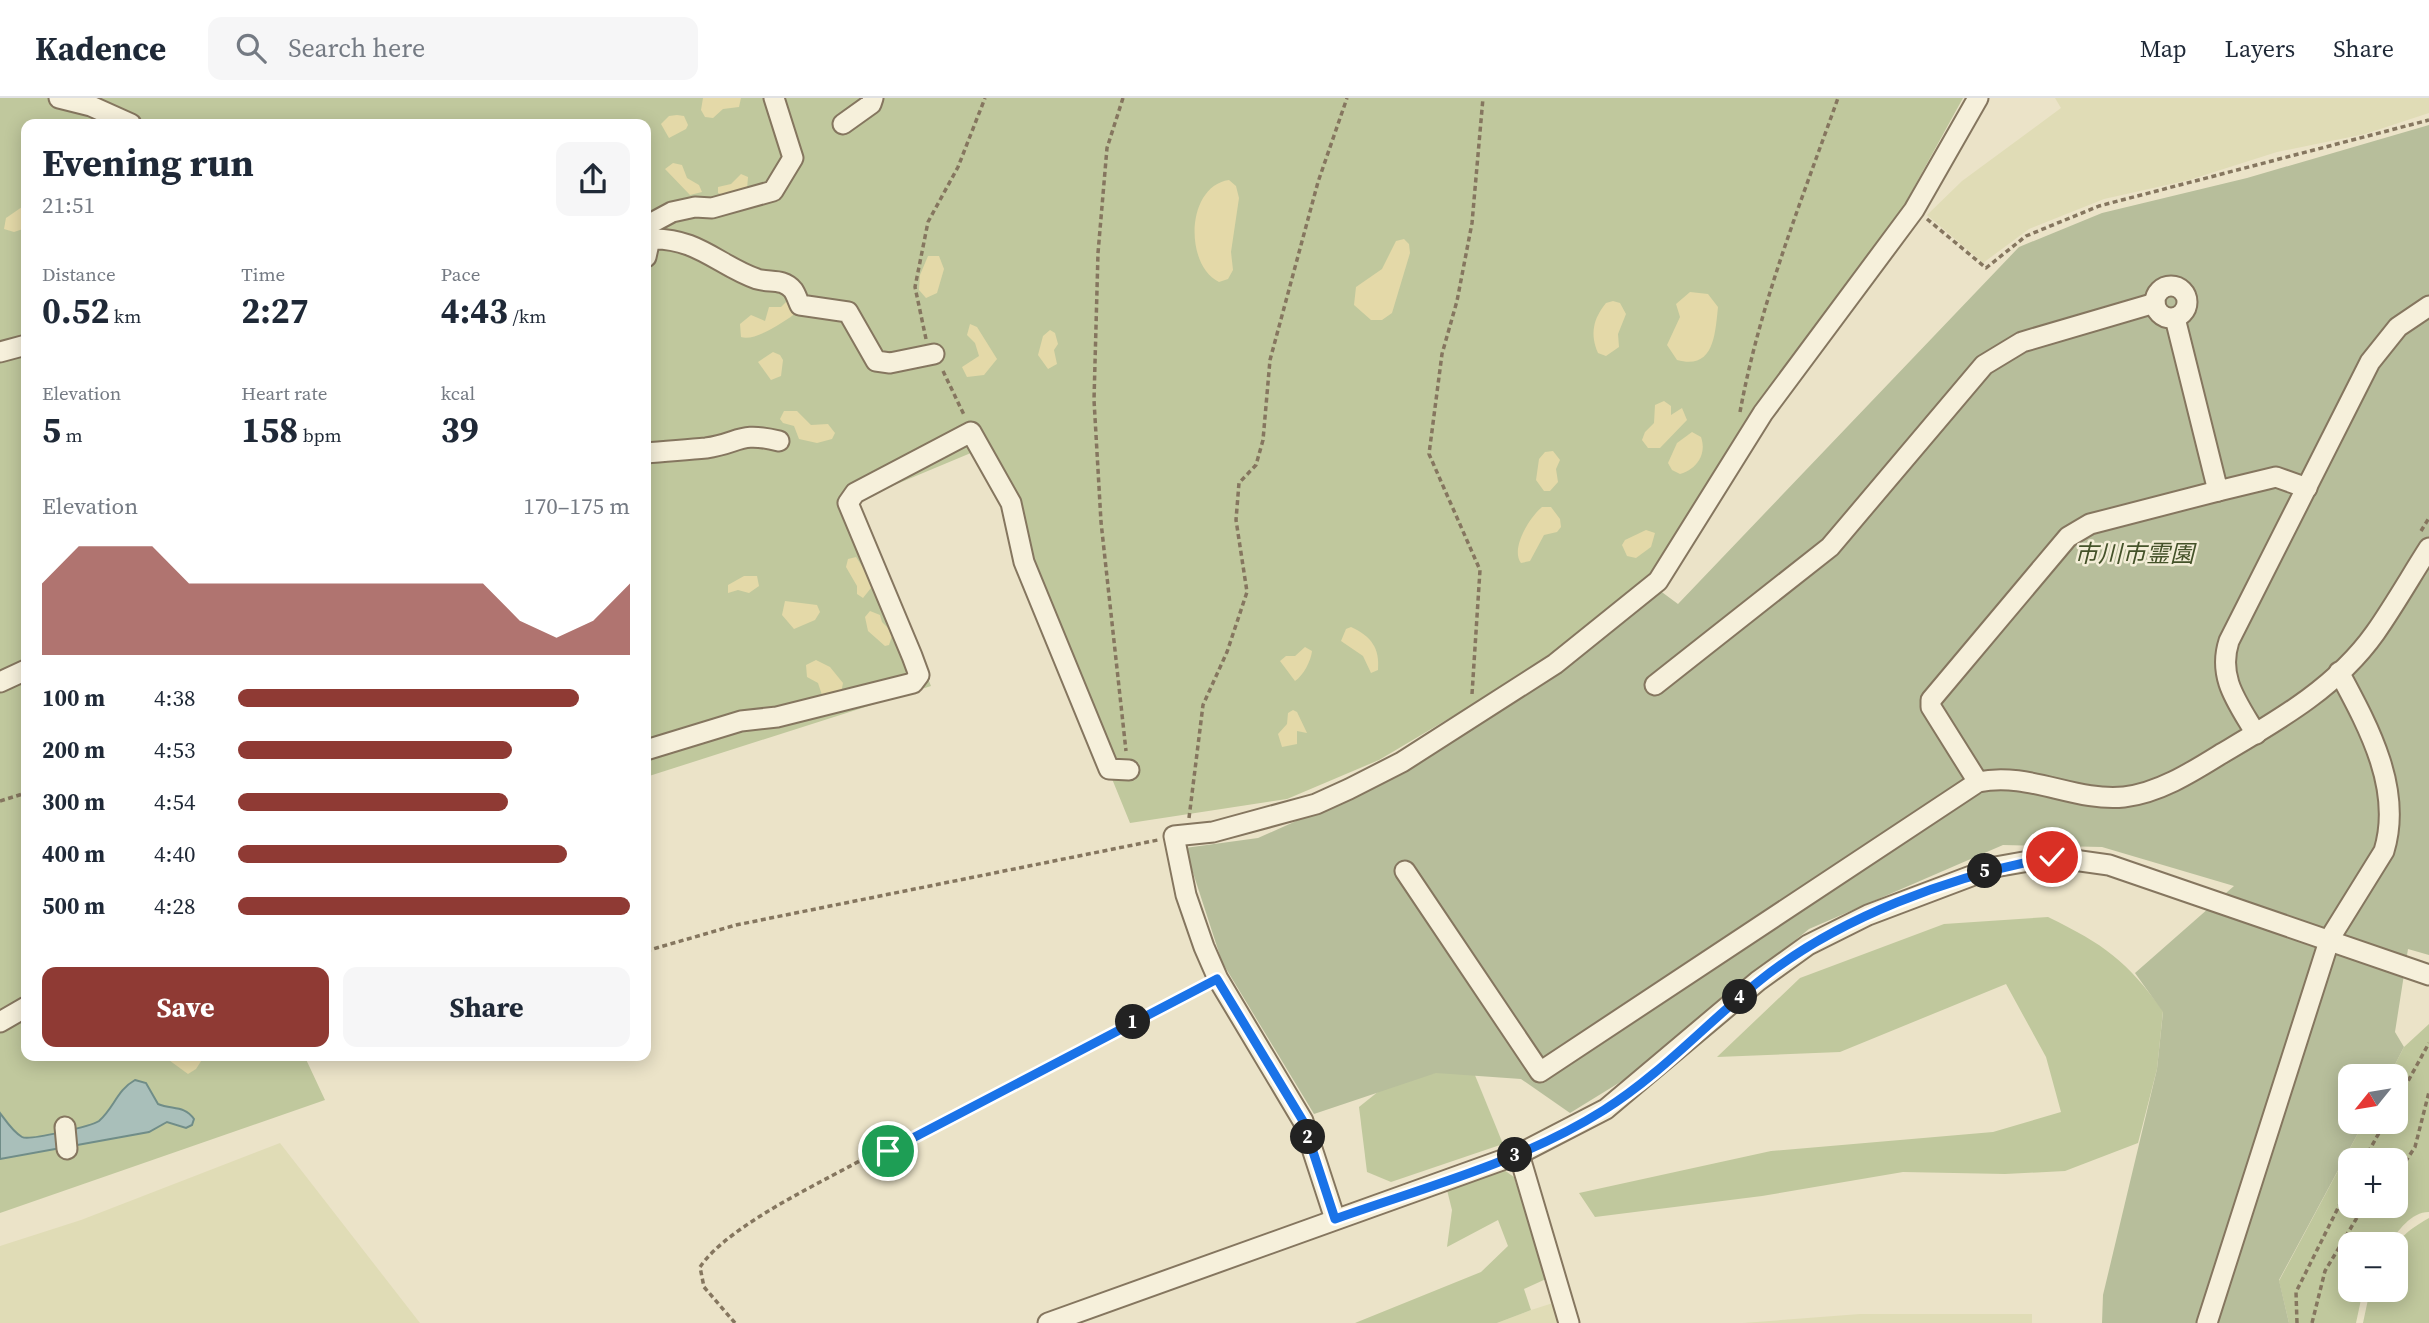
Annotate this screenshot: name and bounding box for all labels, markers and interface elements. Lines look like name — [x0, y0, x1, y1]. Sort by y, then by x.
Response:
search box — [208, 17, 698, 80]
text: Kadence — [35, 26, 166, 71]
icon: search — [232, 29, 270, 67]
text: Search here — [288, 30, 425, 66]
text: Map — [2140, 32, 2187, 65]
text: Layers — [2225, 32, 2295, 65]
text: Share — [2333, 32, 2394, 65]
text: Evening run — [42, 137, 254, 189]
button: share — [556, 142, 630, 216]
text: 21:51 — [42, 189, 95, 221]
text: Distance — [42, 261, 116, 287]
text: Time — [241, 261, 285, 287]
text: Pace — [441, 261, 480, 287]
text: 0.52 — [42, 287, 109, 335]
text: 2:27 — [241, 287, 309, 335]
text: 4:43 — [441, 287, 508, 335]
text: km — [109, 303, 141, 329]
text: /km — [508, 303, 546, 329]
text: Elevation — [42, 380, 121, 406]
text: Heart rate — [241, 380, 327, 406]
text: kcal — [441, 380, 475, 406]
text: 5 — [42, 406, 61, 454]
text: 158 — [241, 406, 298, 454]
text: 39 — [441, 406, 479, 454]
text: m — [61, 422, 83, 448]
text: bpm — [298, 422, 342, 448]
text: Elevation — [42, 490, 138, 522]
text: 170–175 m — [523, 490, 630, 522]
park label: 市川市霊園 — [2074, 537, 2197, 570]
text: 100 m — [42, 682, 105, 714]
text: 4:38 — [154, 682, 195, 714]
text: 200 m — [42, 734, 105, 766]
text: 4:53 — [154, 734, 195, 766]
text: 300 m — [42, 786, 105, 818]
text: 4:54 — [154, 786, 195, 818]
pin — [2022, 827, 2082, 887]
text: 400 m — [42, 838, 105, 870]
text: 4:40 — [154, 838, 195, 870]
icon: check — [2033, 838, 2071, 876]
pin: 5 — [1968, 854, 2002, 888]
text: 5 — [1979, 857, 1990, 883]
text: 500 m — [42, 890, 105, 922]
text: 4:28 — [154, 890, 195, 922]
button: Save — [42, 967, 329, 1047]
button: Share — [343, 967, 630, 1047]
pin: 4 — [1722, 979, 1758, 1014]
text: 4 — [1734, 983, 1745, 1009]
pin: 1 — [1116, 1004, 1150, 1040]
text: 1 — [1127, 1008, 1138, 1034]
north arrow — [2338, 1064, 2408, 1134]
map controls — [2338, 1064, 2408, 1302]
pin: 2 — [1290, 1119, 1326, 1154]
pin — [858, 1121, 918, 1181]
text: 2 — [1302, 1123, 1313, 1149]
icon: arrive — [869, 1132, 907, 1170]
pin: 3 — [1498, 1138, 1532, 1172]
text: 3 — [1509, 1141, 1520, 1167]
button: + — [2338, 1148, 2408, 1218]
button: − — [2338, 1232, 2408, 1302]

